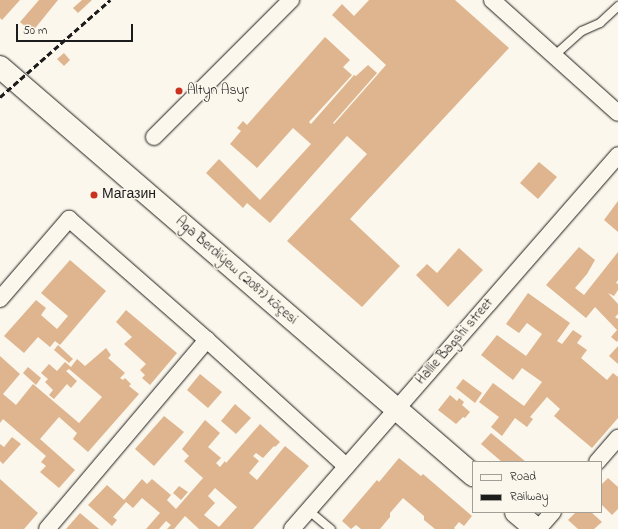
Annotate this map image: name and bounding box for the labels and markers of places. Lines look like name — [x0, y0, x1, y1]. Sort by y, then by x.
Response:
place label: Altyn Asyr — [187, 83, 249, 99]
marker: Altyn Asyr — [174, 86, 184, 96]
place label: Магазин — [102, 187, 156, 203]
marker: Магазин — [89, 190, 99, 200]

